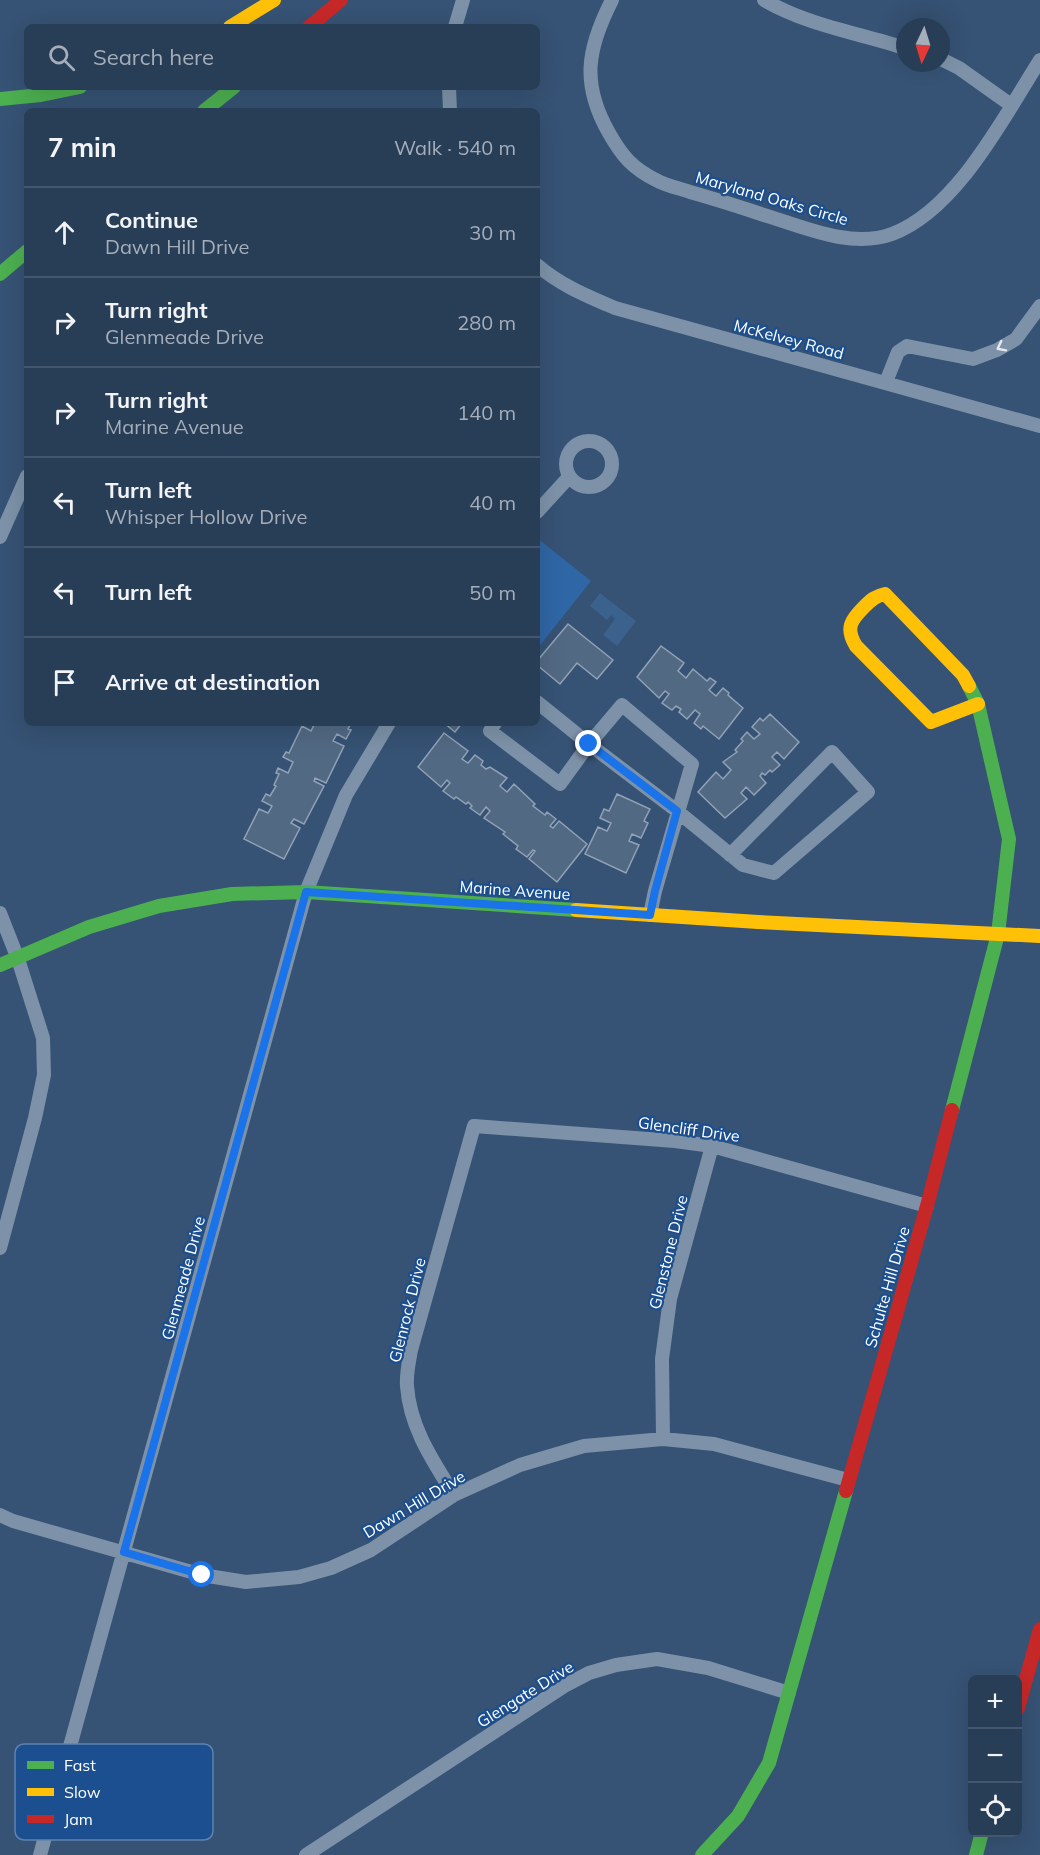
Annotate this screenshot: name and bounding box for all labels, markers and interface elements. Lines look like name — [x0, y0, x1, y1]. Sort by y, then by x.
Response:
north arrow — [896, 18, 950, 72]
search box — [24, 24, 540, 90]
icon: search — [45, 41, 78, 74]
text: Search here — [93, 43, 214, 71]
text: 7 min — [48, 131, 117, 164]
text: Walk · 540 m — [394, 135, 516, 160]
street label: Maryland Oaks Circle — [693, 167, 851, 229]
text: Continue — [105, 206, 198, 234]
icon: ahead — [48, 216, 81, 249]
text: 30 m — [469, 220, 516, 245]
text: Dawn Hill Drive — [105, 234, 249, 259]
text: Turn right — [105, 296, 208, 324]
icon: right — [48, 306, 81, 339]
text: 280 m — [457, 310, 516, 335]
street label: McKelvey Road — [732, 315, 846, 363]
text: Glenmeade Drive — [105, 324, 264, 349]
one-way arrow — [997, 340, 1007, 351]
text: Turn right — [105, 386, 208, 414]
icon: right — [48, 396, 81, 429]
text: 140 m — [457, 400, 516, 425]
text: Marine Avenue — [105, 414, 244, 439]
text: Turn left — [105, 476, 192, 504]
icon: left — [48, 486, 81, 519]
text: 40 m — [469, 490, 516, 515]
text: Whisper Hollow Drive — [105, 504, 307, 529]
icon: left — [48, 576, 81, 609]
text: Turn left — [105, 578, 192, 606]
text: 50 m — [469, 580, 516, 605]
icon: arrive — [48, 666, 81, 699]
text: Arrive at destination — [105, 668, 320, 696]
route end — [575, 730, 601, 756]
street label: Marine Avenue — [459, 876, 571, 904]
street label: Glencliff Drive — [637, 1112, 741, 1146]
street label: Glenstone Drive — [644, 1193, 692, 1311]
street label: Glenmeade Drive — [157, 1214, 209, 1342]
street label: Schulte Hill Drive — [860, 1224, 914, 1350]
street label: Glenrock Drive — [384, 1255, 430, 1365]
street label: Dawn Hill Drive — [359, 1466, 469, 1542]
route start — [188, 1561, 214, 1587]
street label: Glengate Drive — [473, 1656, 577, 1732]
map controls — [968, 1675, 1022, 1837]
button: + — [968, 1675, 1022, 1729]
button: − — [968, 1729, 1022, 1783]
legend — [15, 1744, 213, 1840]
text: Fast — [64, 1755, 96, 1775]
text: Slow — [64, 1782, 101, 1802]
button: locate — [968, 1783, 1022, 1837]
text: Jam — [64, 1809, 93, 1829]

